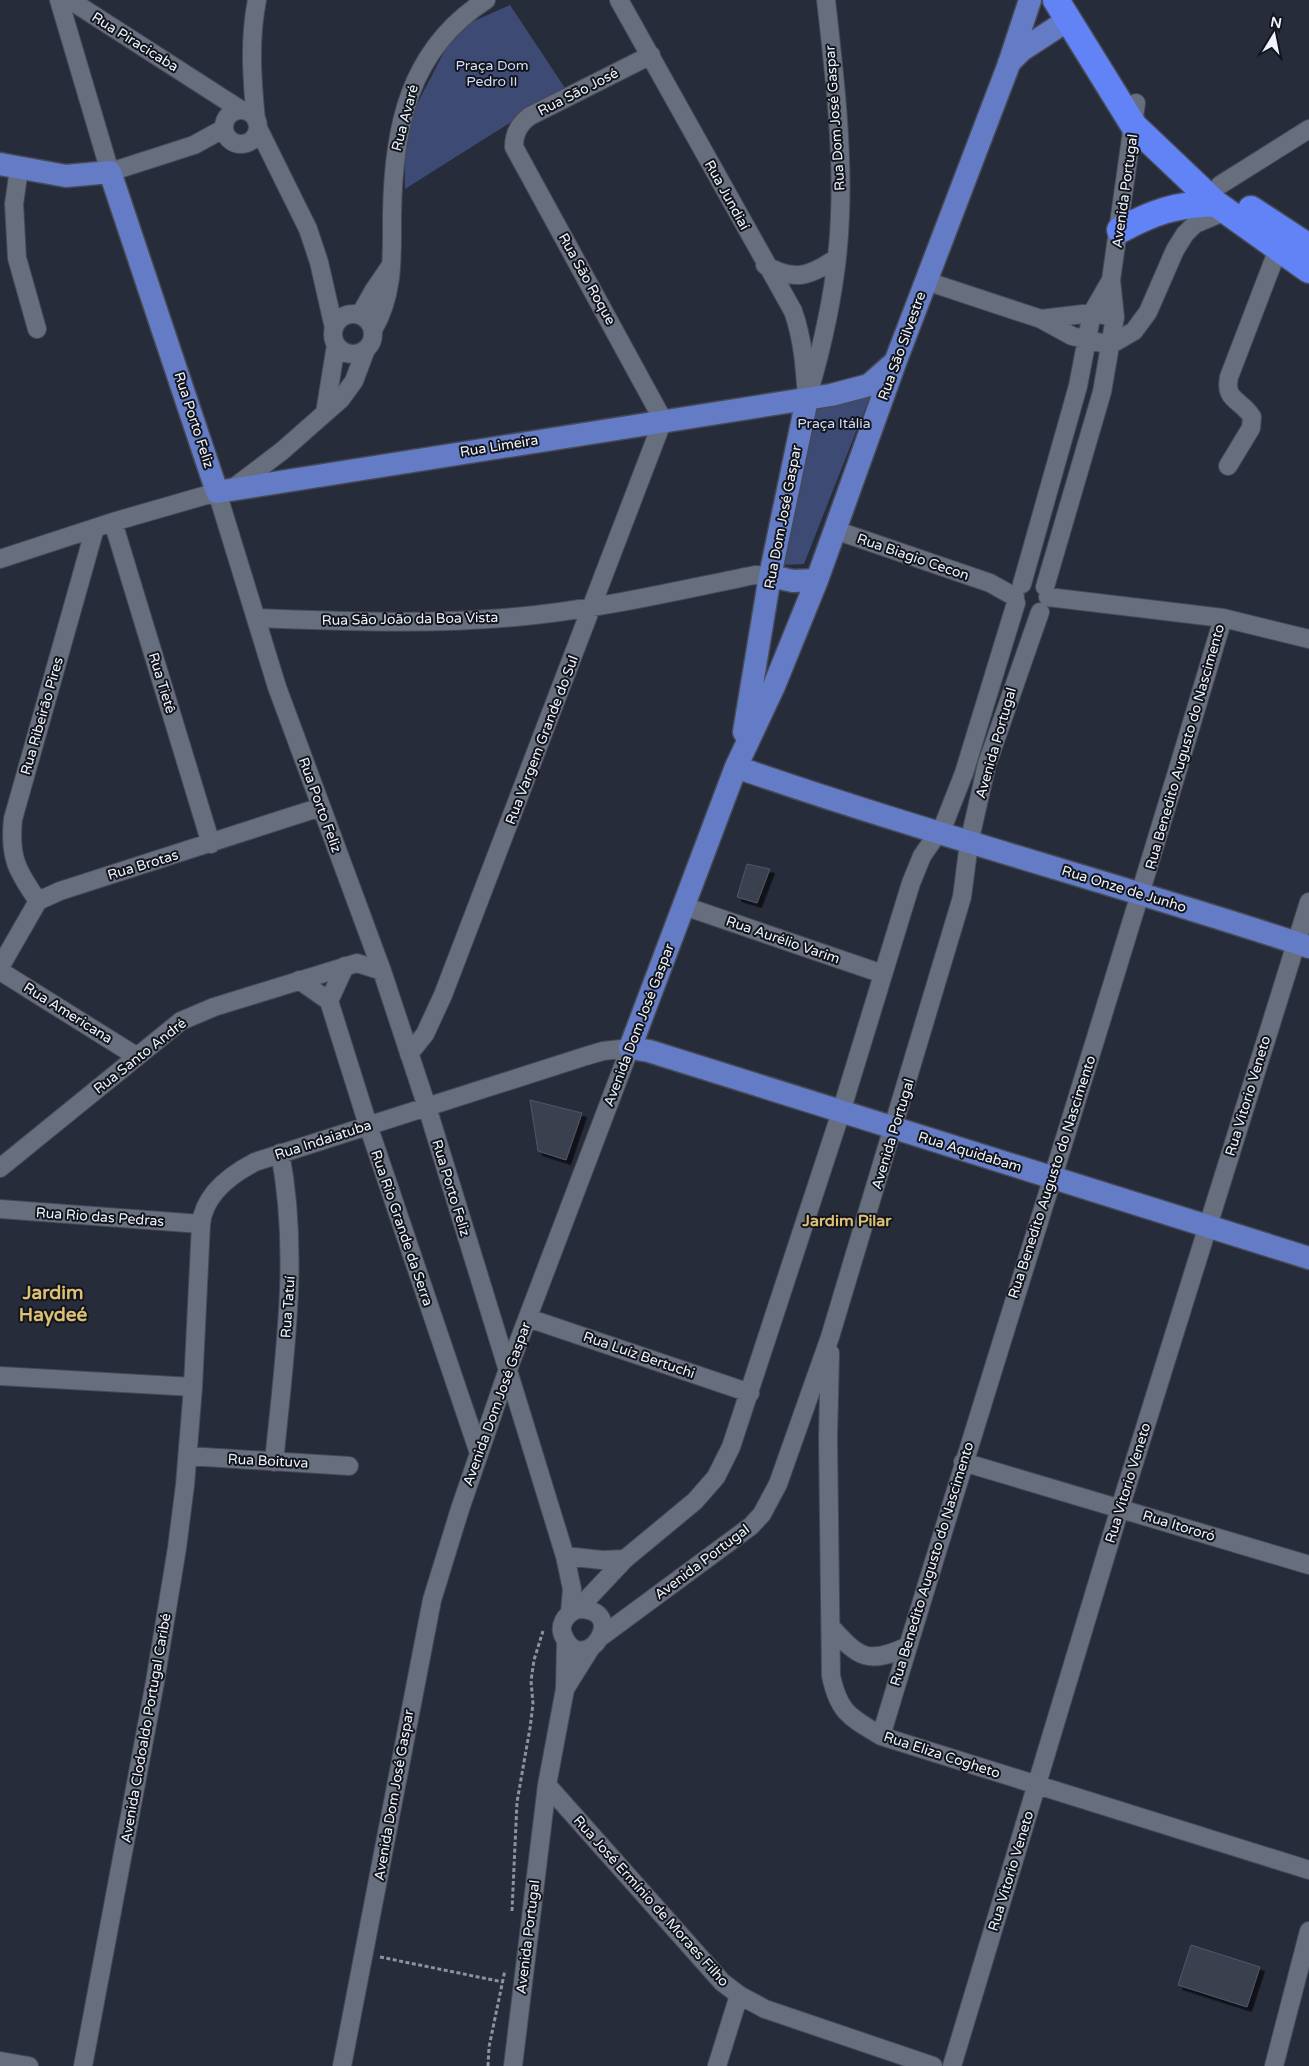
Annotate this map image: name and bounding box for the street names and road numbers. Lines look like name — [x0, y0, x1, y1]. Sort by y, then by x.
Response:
street label: Rua Piracicaba — [89, 9, 181, 75]
street label: Rua Dom José Gaspar — [821, 44, 849, 191]
street label: Rua São José — [535, 64, 621, 120]
street label: Rua Avaré — [388, 83, 422, 153]
street label: Avenida Portugal — [1109, 133, 1141, 249]
street label: Rua Jundiaí — [701, 157, 753, 233]
street label: Rua São Roque — [555, 230, 619, 328]
street label: Rua São Silvestre — [874, 289, 930, 403]
street label: Rua Porto Feliz — [170, 370, 218, 470]
street label: Rua Limeira — [459, 431, 539, 461]
street label: Rua Dom José Gaspar — [761, 443, 805, 590]
street label: Rua Biagio Cecon — [855, 530, 971, 584]
street label: Rua São João da Boa Vista — [322, 609, 498, 629]
street label: Rua Benedito Augusto do Nascimento — [1142, 622, 1228, 872]
street label: Rua Tietê — [145, 650, 179, 716]
street label: Rua Vargem Grande do Sul — [502, 653, 582, 827]
street label: Rua Ribeirão Pires — [17, 655, 67, 777]
street label: Avenida Portugal — [972, 686, 1020, 800]
street label: Rua Porto Feliz — [295, 755, 345, 855]
street label: Rua Brotas — [106, 846, 181, 884]
street label: Rua Onze de Junho — [1060, 862, 1188, 916]
street label: Rua Aurélio Varim — [724, 913, 842, 967]
street label: Avenida Dom José Gaspar — [600, 940, 678, 1109]
street label: Rua Americana — [20, 979, 116, 1047]
street label: Rua Santo André — [90, 1014, 190, 1098]
street label: Rua Vitorio Veneto — [1222, 1034, 1274, 1158]
street label: Rua Benedito Augusto do Nascimento — [1005, 1053, 1099, 1301]
street label: Avenida Portugal — [868, 1077, 918, 1191]
street label: Rua Indaiatuba — [272, 1116, 374, 1164]
street label: Rua Aquidabam — [916, 1128, 1024, 1176]
street label: Rua Porto Feliz — [428, 1138, 474, 1238]
street label: Rua Rio Grande da Serra — [367, 1148, 437, 1308]
street label: Rua Rio das Pedras — [35, 1204, 165, 1230]
street label: Rua Tatuí — [277, 1275, 299, 1339]
street label: Avenida Dom José Gaspar — [459, 1319, 535, 1488]
street label: Rua Luíz Bertuchi — [581, 1328, 697, 1382]
street label: Rua Vitorio Veneto — [1102, 1421, 1154, 1545]
street label: Rua Benedito Augusto do Nascimento — [887, 1440, 977, 1688]
street label: Rua Boituva — [227, 1450, 309, 1472]
street label: Rua Itororó — [1141, 1507, 1217, 1545]
street label: Avenida Portugal — [651, 1521, 753, 1603]
street label: Avenida Clodoaldo Portugal Caribé — [117, 1612, 175, 1844]
street label: Avenida Dom José Gaspar — [371, 1708, 418, 1882]
street label: Rua Eliza Cogheto — [882, 1728, 1002, 1782]
street label: Rua Vitorio Veneto — [985, 1809, 1037, 1933]
street label: Rua José Ermínio de Moraes Filho — [570, 1812, 732, 1990]
street label: Avenida Portugal — [513, 1879, 543, 1995]

